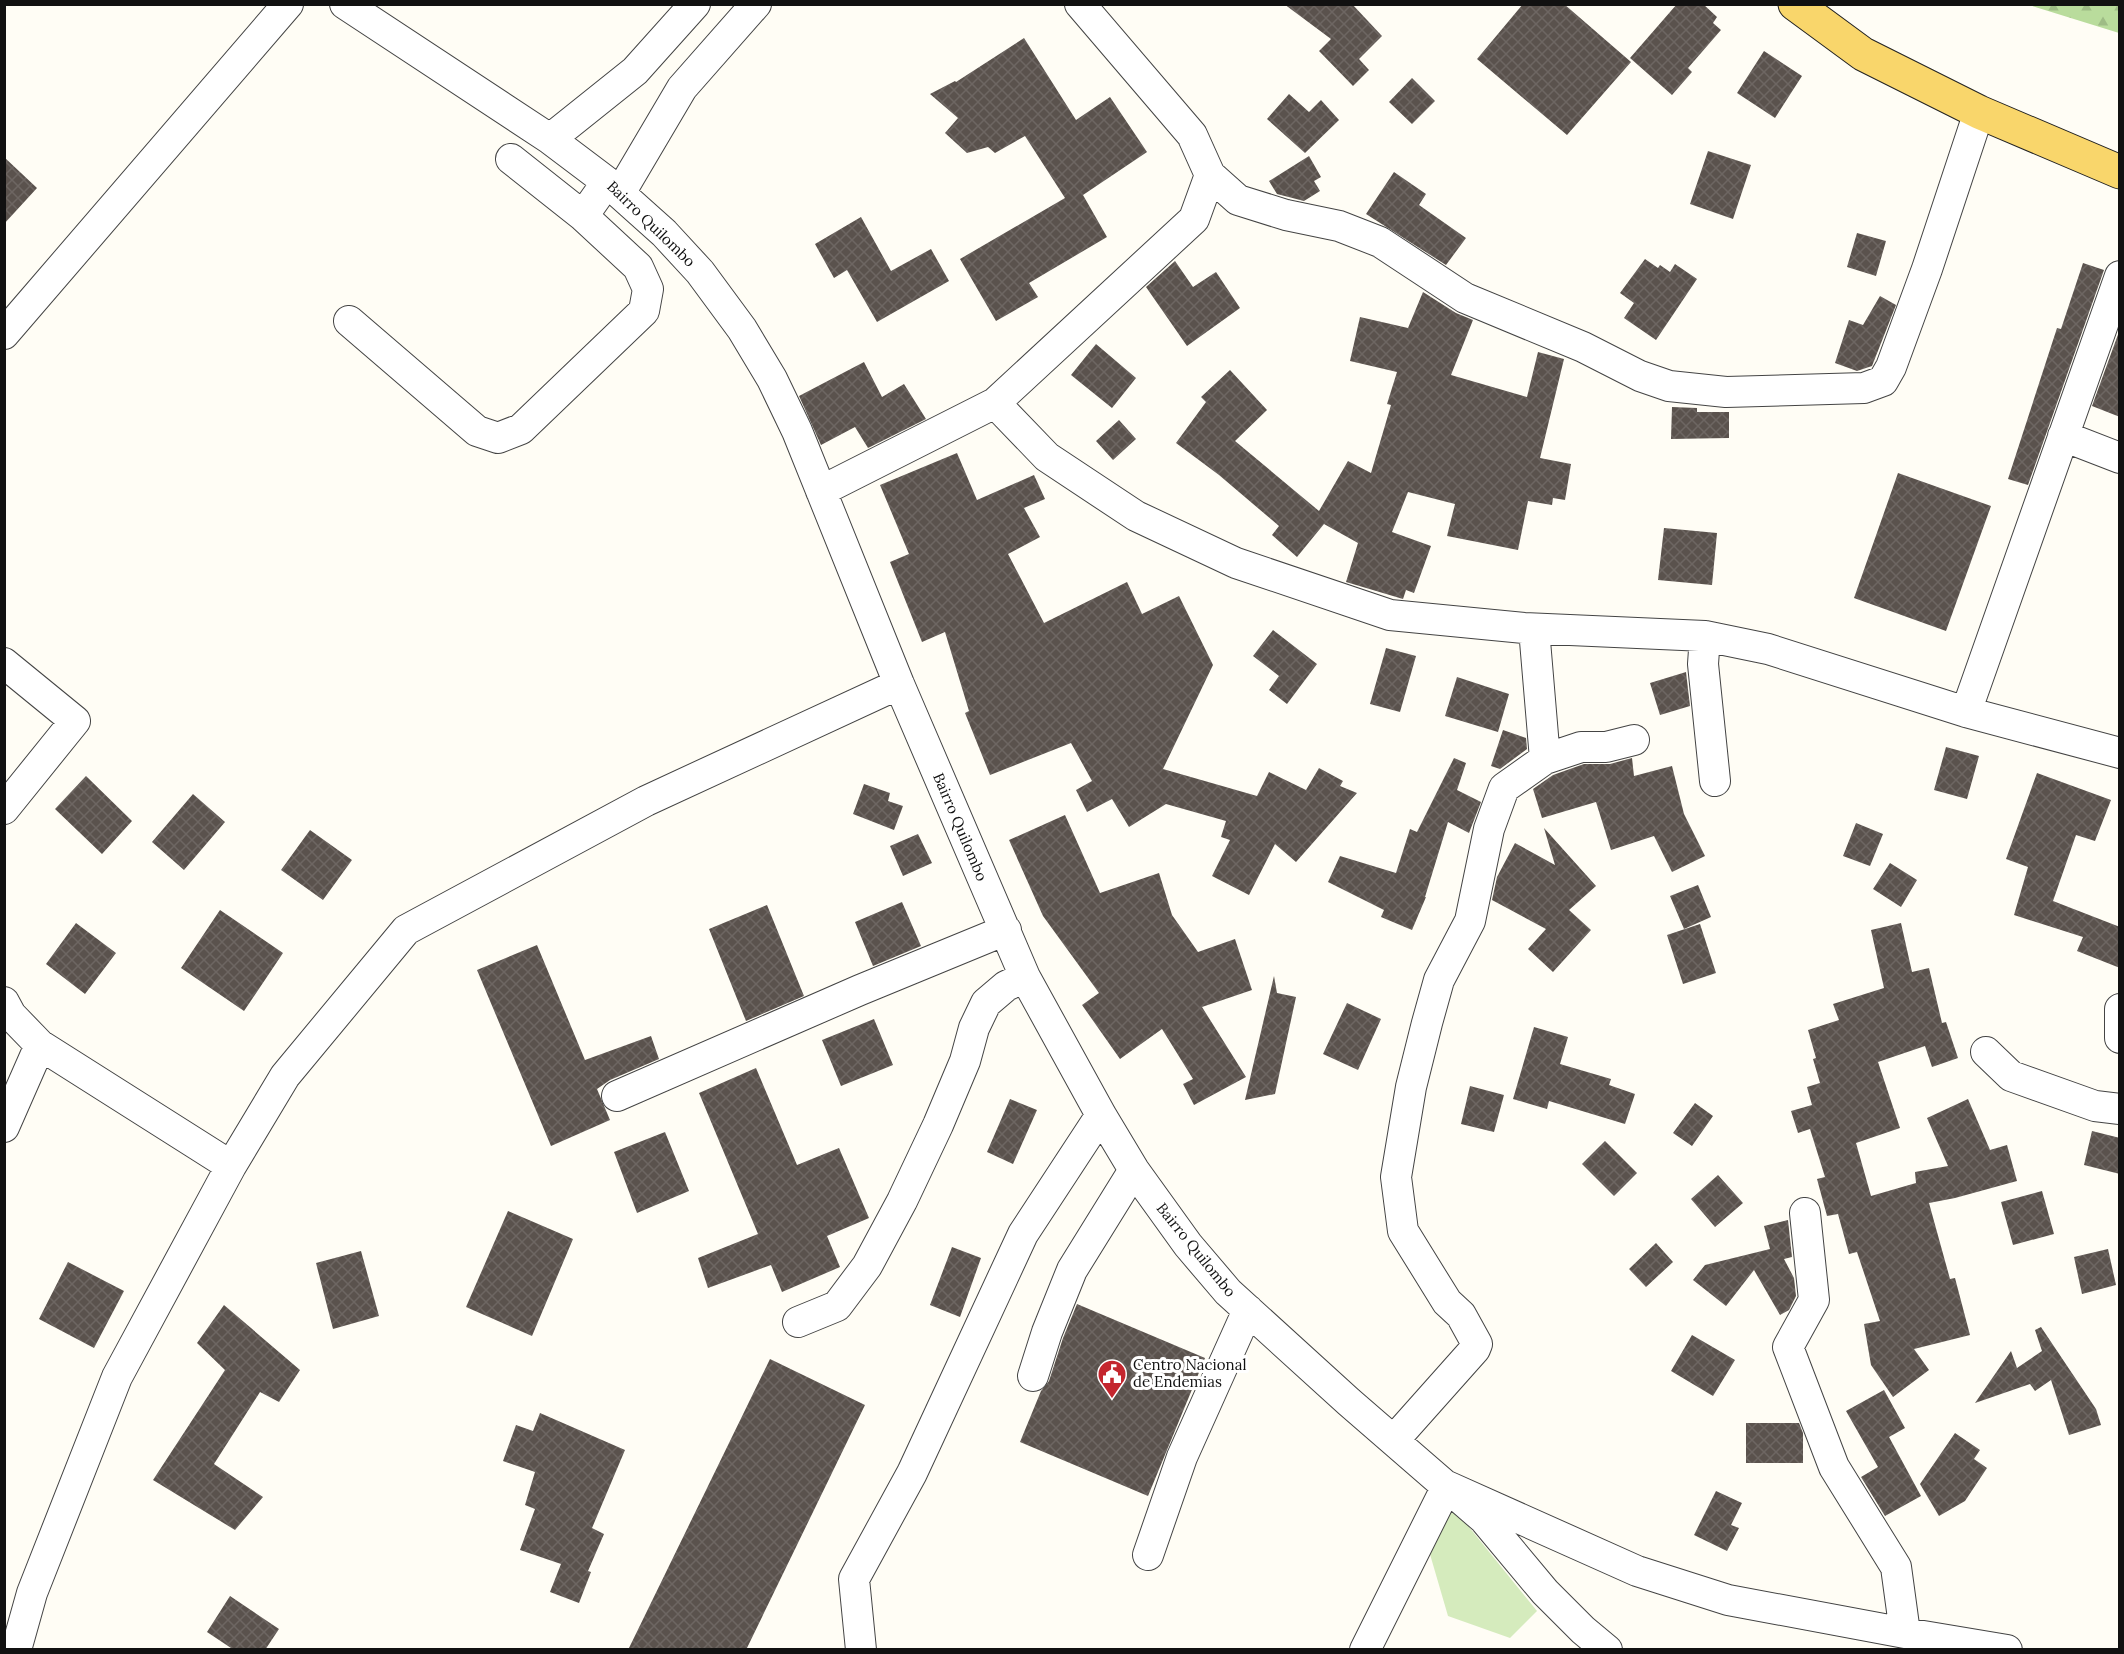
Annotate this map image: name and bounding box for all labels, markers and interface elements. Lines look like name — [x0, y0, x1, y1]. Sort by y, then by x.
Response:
street label: Bairro Quilombo — [603, 177, 700, 271]
street label: Bairro Quilombo — [929, 770, 992, 884]
street label: Bairro Quilombo — [1153, 1199, 1240, 1301]
place label: Centro Nacional de Endemias — [1133, 1355, 1247, 1391]
public building icon: Centro Nacional de Endemias — [1096, 1358, 1128, 1400]

